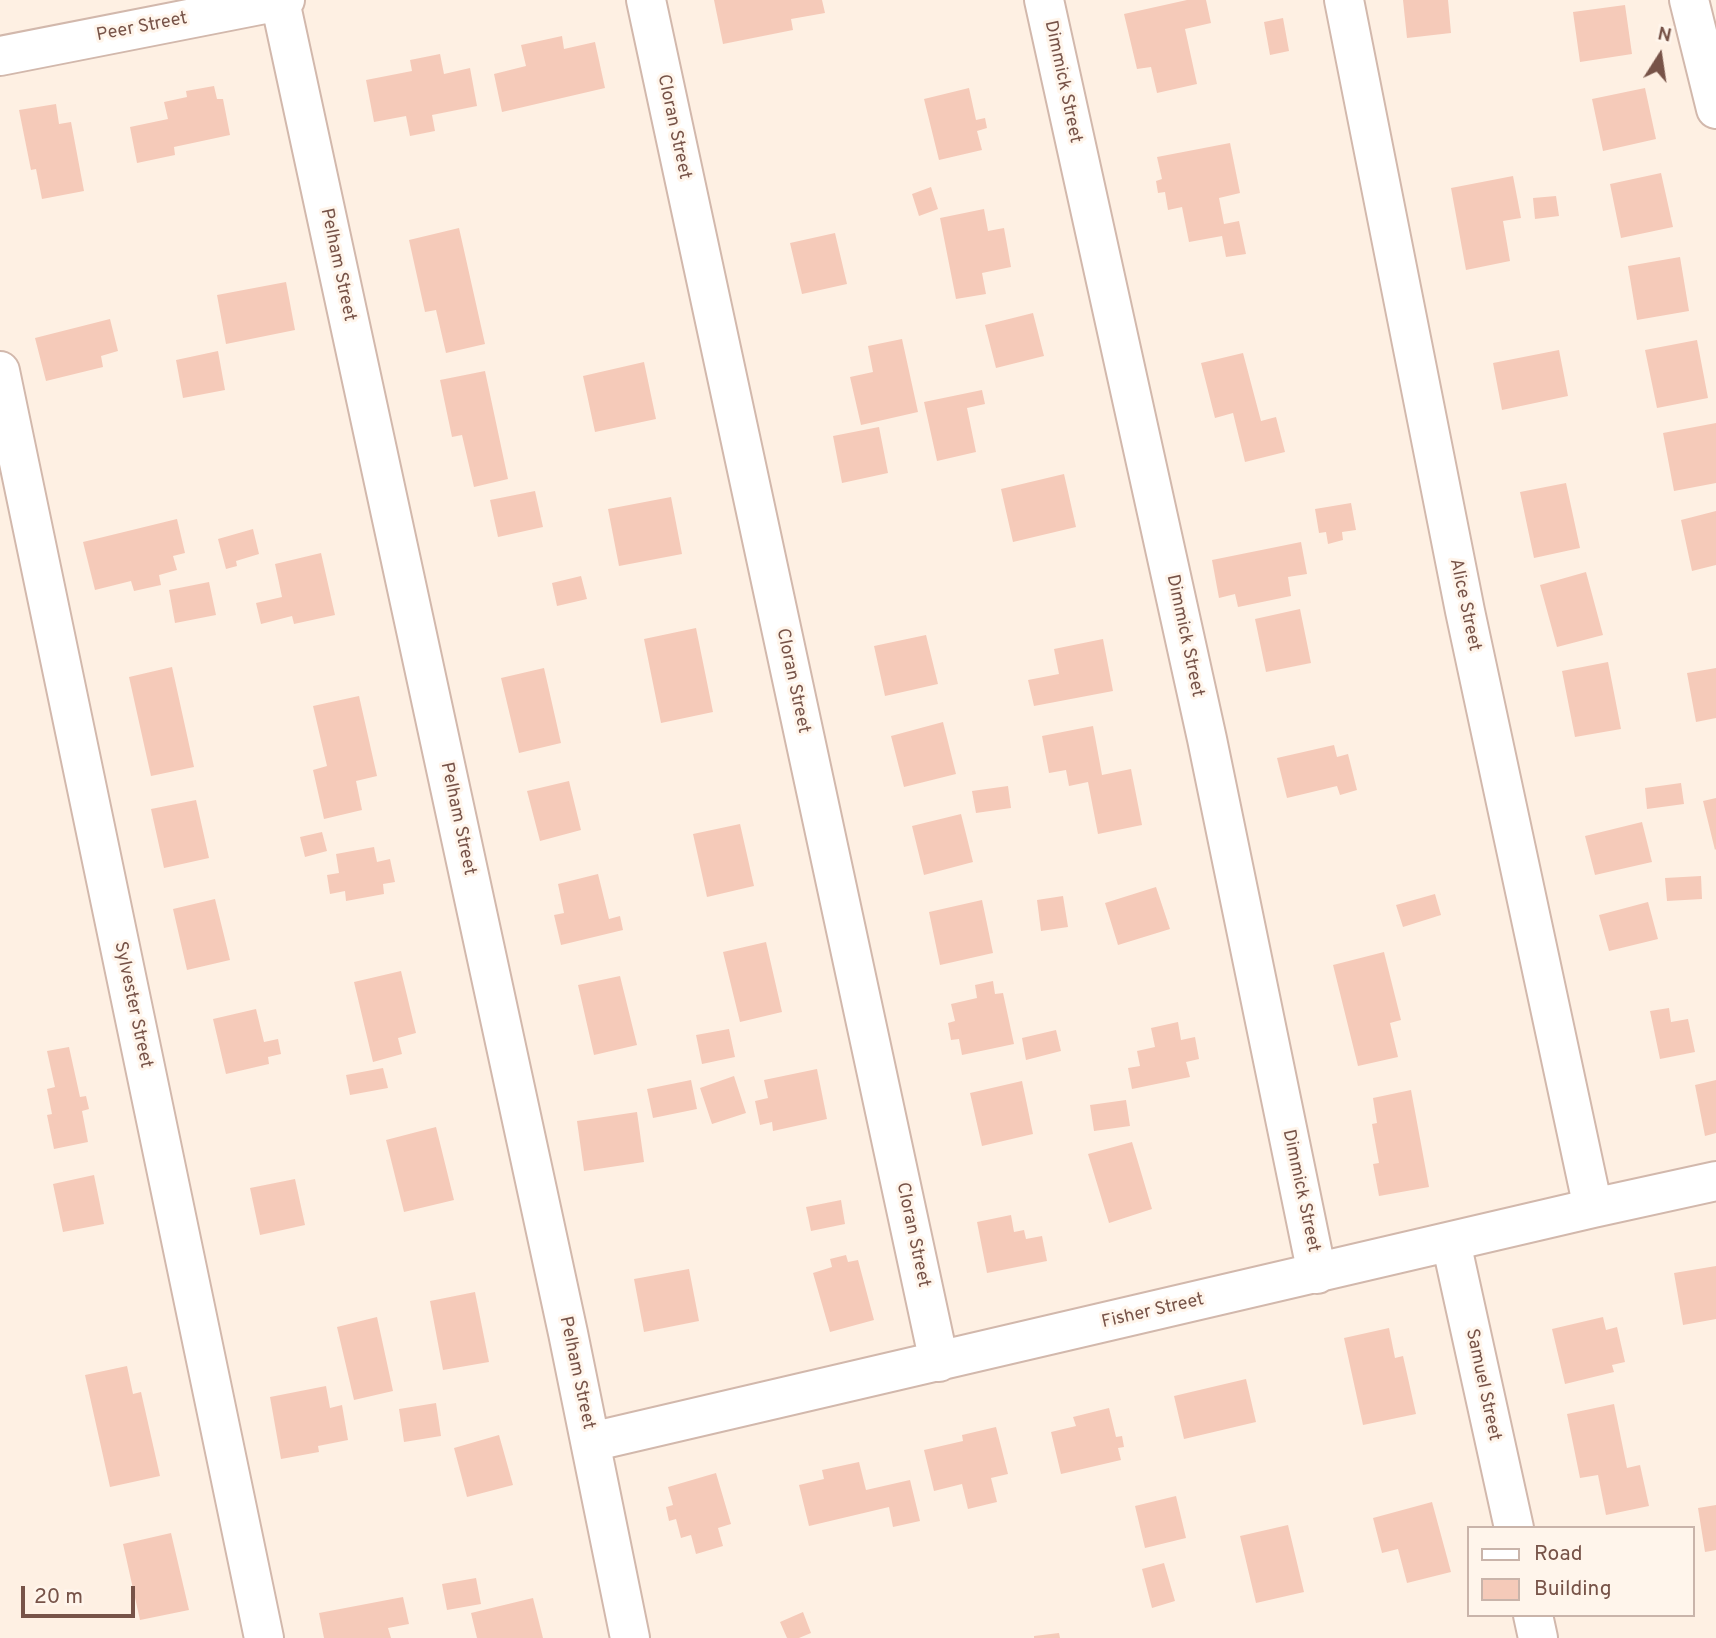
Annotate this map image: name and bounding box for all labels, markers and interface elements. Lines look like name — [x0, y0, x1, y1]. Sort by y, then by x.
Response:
street label: Peer Street — [95, 9, 189, 47]
street label: Dimmick Street — [1038, 19, 1086, 145]
north arrow — [1625, 21, 1695, 91]
text: N — [1655, 22, 1674, 49]
street label: Cloran Street — [651, 73, 695, 181]
street label: Pelham Street — [315, 207, 359, 323]
street label: Alice Street — [1444, 557, 1484, 653]
street label: Dimmick Street — [1160, 573, 1208, 699]
street label: Cloran Street — [770, 627, 814, 735]
street label: Pelham Street — [435, 761, 479, 877]
street label: Sylvester Street — [108, 940, 156, 1070]
street label: Dimmick Street — [1276, 1128, 1324, 1254]
street label: Cloran Street — [890, 1181, 934, 1289]
street label: Fisher Street — [1100, 1290, 1206, 1334]
street label: Pelham Street — [554, 1315, 598, 1431]
street label: Samuel Street — [1460, 1327, 1504, 1443]
legend — [1468, 1526, 1695, 1617]
text: Road — [1534, 1541, 1583, 1568]
scale bar — [24, 1572, 138, 1616]
text: Building — [1534, 1576, 1612, 1603]
text: 20 m — [34, 1584, 83, 1611]

